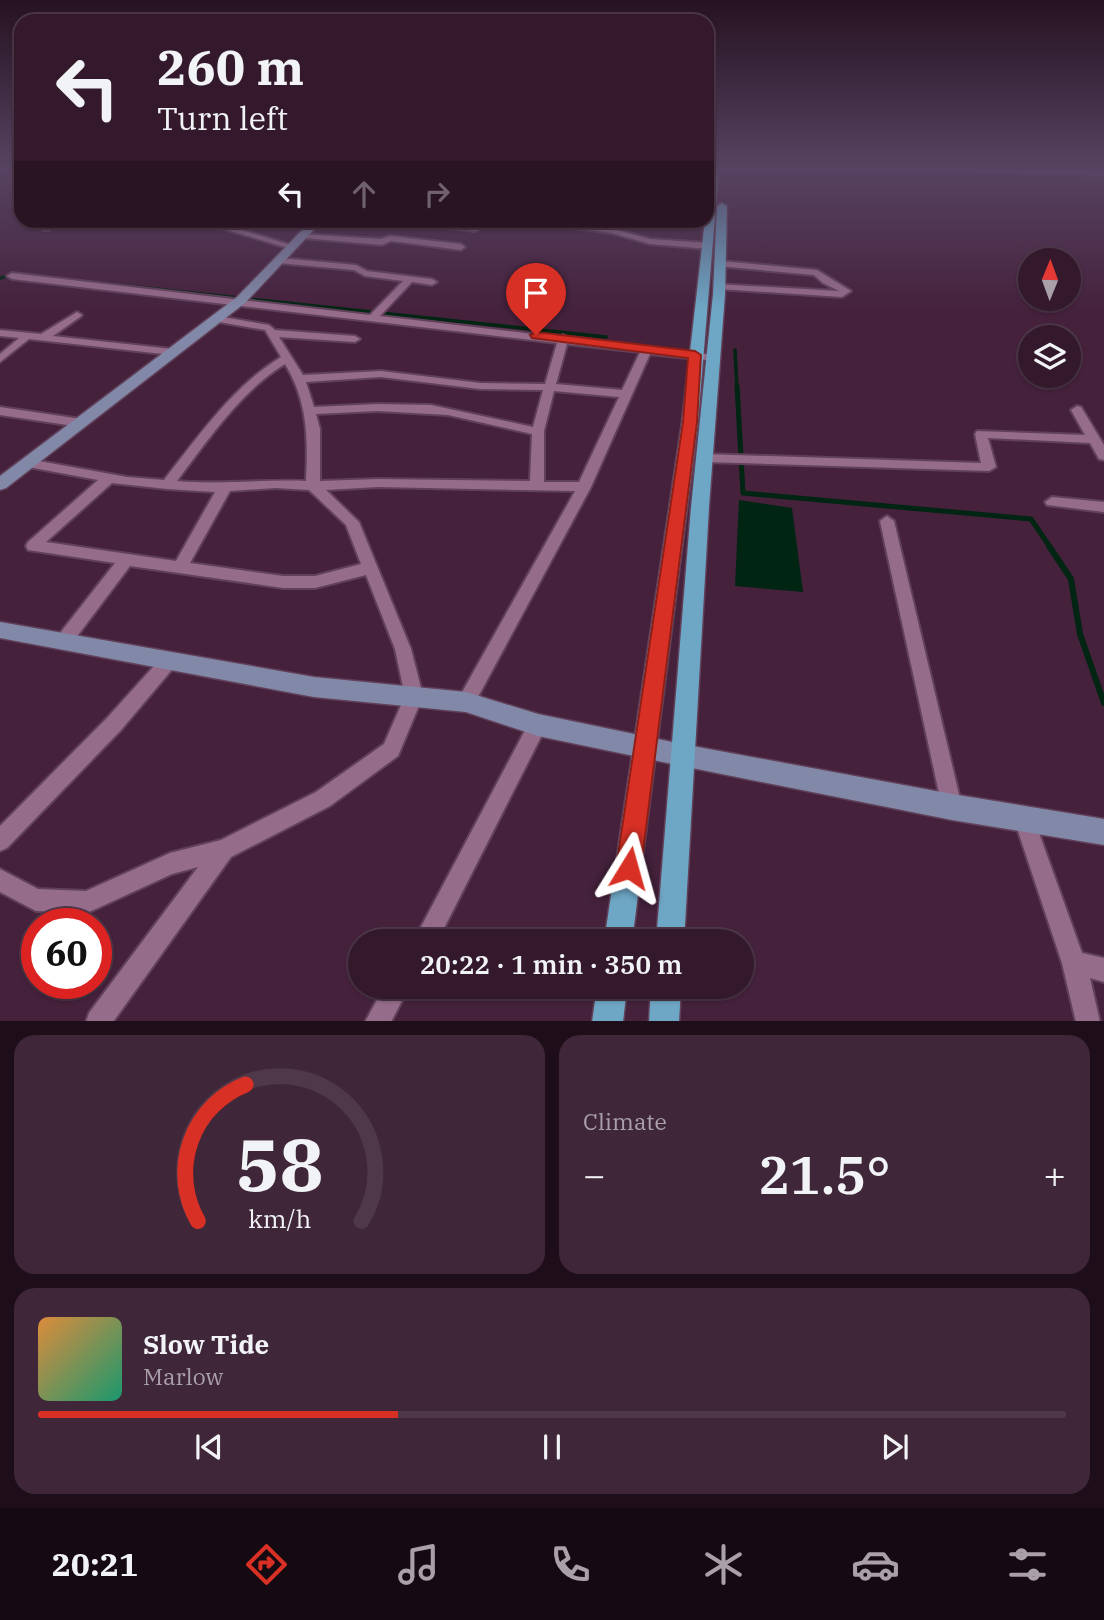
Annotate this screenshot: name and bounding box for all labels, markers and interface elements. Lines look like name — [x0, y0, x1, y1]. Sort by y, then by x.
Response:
text: 260 m — [157, 35, 304, 98]
icon: left — [42, 42, 133, 133]
text: Turn left — [157, 97, 288, 139]
icon: left — [272, 175, 310, 213]
icon: ahead — [345, 175, 383, 213]
icon: right — [418, 175, 456, 213]
north arrow — [1018, 248, 1082, 312]
map controls — [1018, 248, 1081, 388]
pin — [506, 263, 566, 335]
icon: arrive — [517, 274, 555, 312]
button: layers — [1018, 325, 1081, 388]
position arrow — [592, 831, 666, 905]
speed limit sign: 60 — [21, 908, 112, 999]
text: 20:22 · 1 min · 350 m — [420, 947, 682, 981]
text: Climate — [583, 1106, 667, 1136]
text: 58 — [236, 1116, 323, 1211]
text: 21.5° — [758, 1141, 891, 1208]
text: − — [583, 1150, 606, 1199]
text: + — [1043, 1150, 1066, 1199]
text: km/h — [248, 1201, 311, 1234]
text: Slow Tide — [143, 1327, 269, 1361]
text: Marlow — [143, 1361, 223, 1391]
icon: previous — [190, 1428, 228, 1466]
icon: pause — [533, 1428, 571, 1466]
icon: next — [876, 1428, 914, 1466]
icon: directions — [242, 1540, 291, 1589]
icon: music — [394, 1540, 443, 1589]
icon: phone — [546, 1540, 595, 1589]
icon: climate — [699, 1540, 748, 1589]
icon: car — [851, 1540, 900, 1589]
icon: filters — [1003, 1540, 1052, 1589]
text: 20:21 — [52, 1543, 138, 1585]

